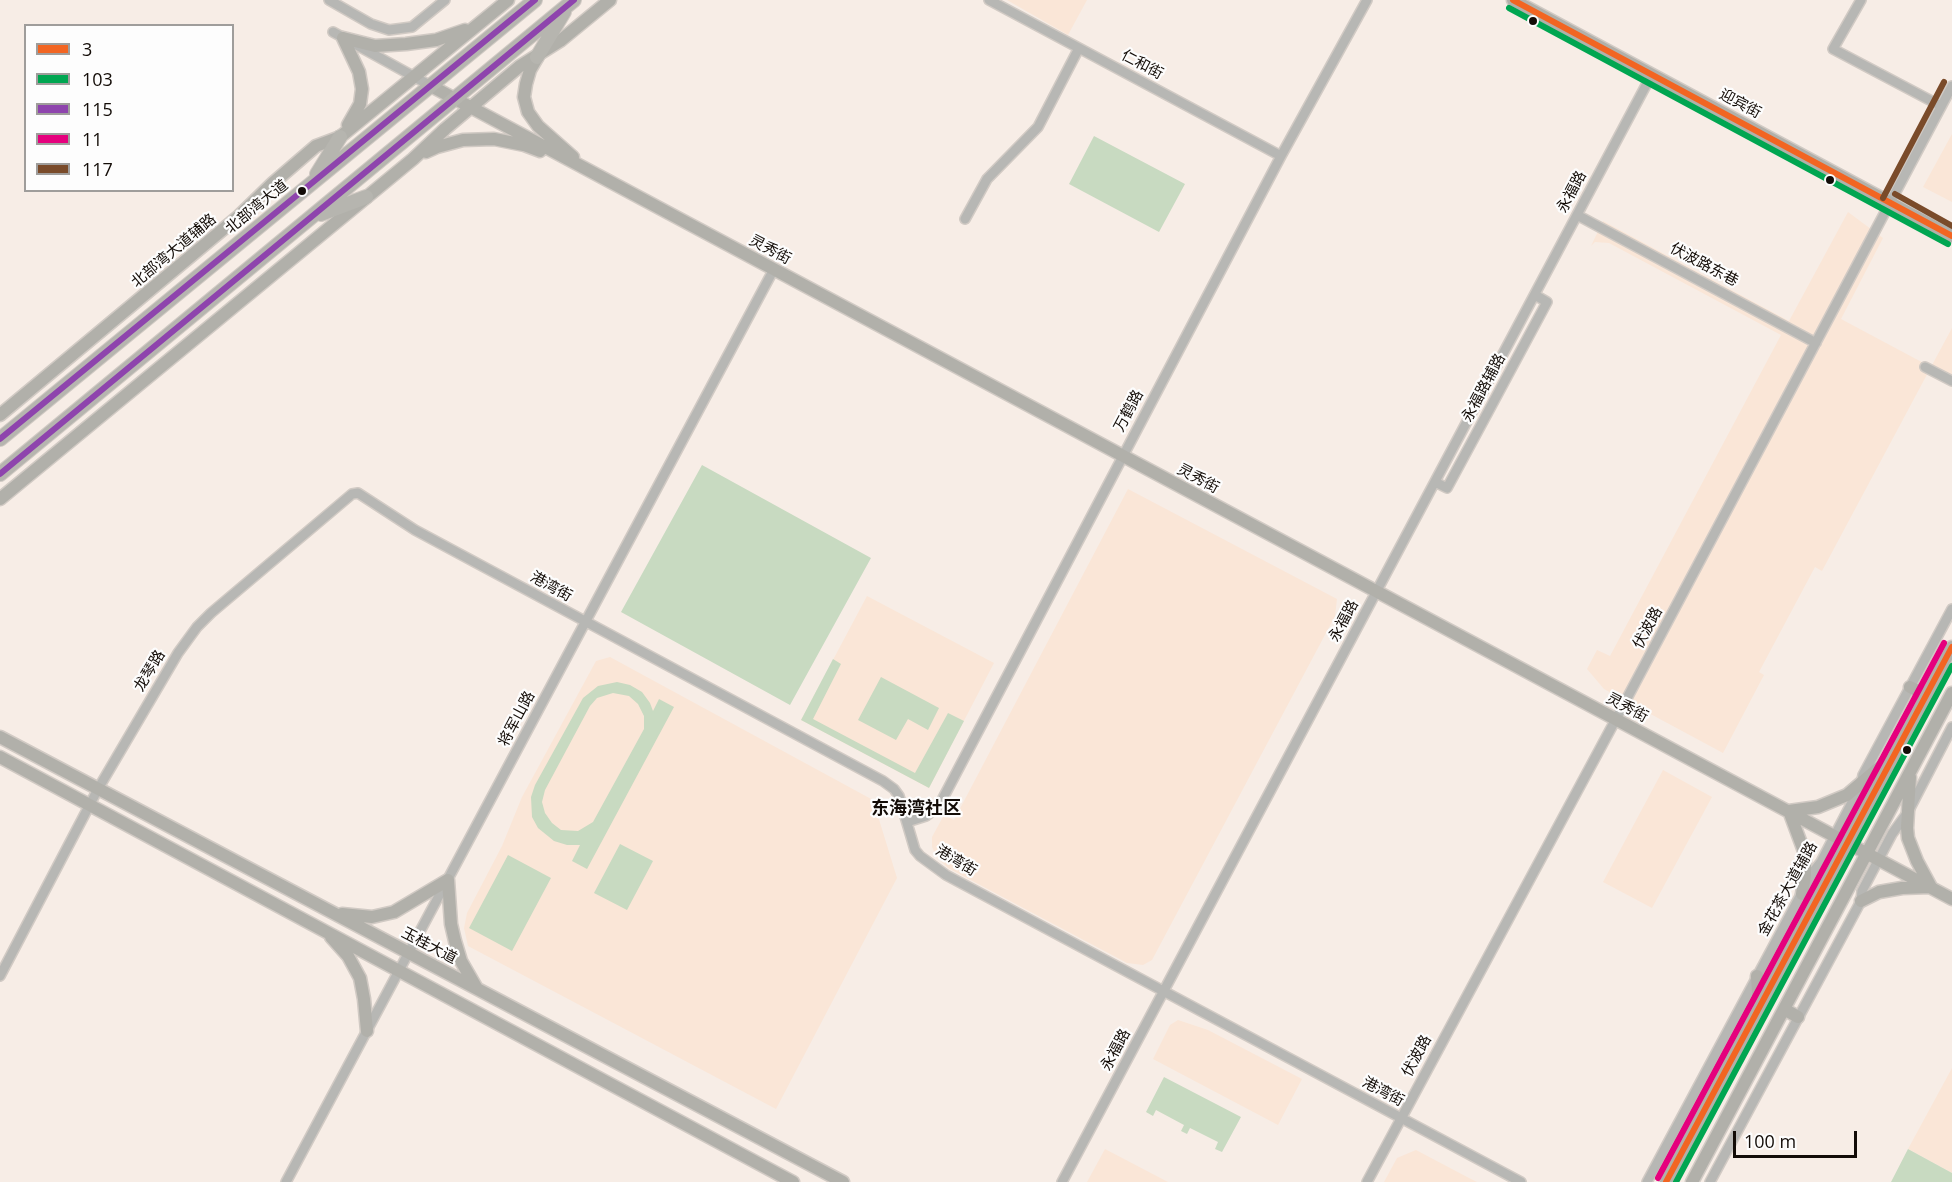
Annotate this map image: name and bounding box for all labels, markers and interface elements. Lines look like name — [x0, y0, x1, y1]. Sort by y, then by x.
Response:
unlabelled marker — [1527, 15, 1539, 27]
legend — [24, 24, 234, 192]
text: 3 — [82, 37, 92, 61]
street label: 仁和街 — [1118, 46, 1166, 84]
text: 103 — [82, 67, 113, 91]
street label: 迎宾街 — [1716, 85, 1764, 123]
text: 115 — [82, 97, 113, 121]
text: 11 — [82, 127, 103, 151]
text: 117 — [82, 157, 113, 181]
street label: 永福路 — [1553, 168, 1591, 216]
unlabelled marker — [1824, 174, 1836, 186]
street label: 北部湾大道 — [222, 176, 292, 238]
unlabelled marker — [296, 185, 308, 197]
street label: 北部湾大道辅路 — [128, 210, 220, 292]
street label: 灵秀街 — [746, 231, 794, 269]
street label: 伏波路东巷 — [1667, 239, 1741, 291]
street label: 永福路辅路 — [1458, 351, 1510, 425]
street label: 万鹤路 — [1110, 387, 1148, 435]
street label: 灵秀街 — [1174, 460, 1222, 498]
street label: 港湾街 — [527, 568, 575, 606]
street label: 永福路 — [1325, 597, 1363, 645]
street label: 伏波路 — [1629, 604, 1667, 652]
street label: 龙琴路 — [131, 647, 169, 695]
street label: 将军山路 — [495, 688, 539, 750]
street label: 灵秀街 — [1603, 689, 1651, 727]
unlabelled marker — [1901, 744, 1913, 756]
district label: 东海湾社区 — [871, 798, 961, 820]
street label: 金花茶大道辅路 — [1755, 839, 1821, 939]
street label: 港湾街 — [932, 842, 980, 880]
street label: 玉桂大道 — [398, 924, 460, 968]
street label: 永福路 — [1097, 1026, 1135, 1074]
street label: 伏波路 — [1398, 1032, 1436, 1080]
street label: 港湾街 — [1359, 1073, 1407, 1111]
scale bar — [1736, 1119, 1860, 1157]
text: 100 m — [1744, 1129, 1796, 1153]

